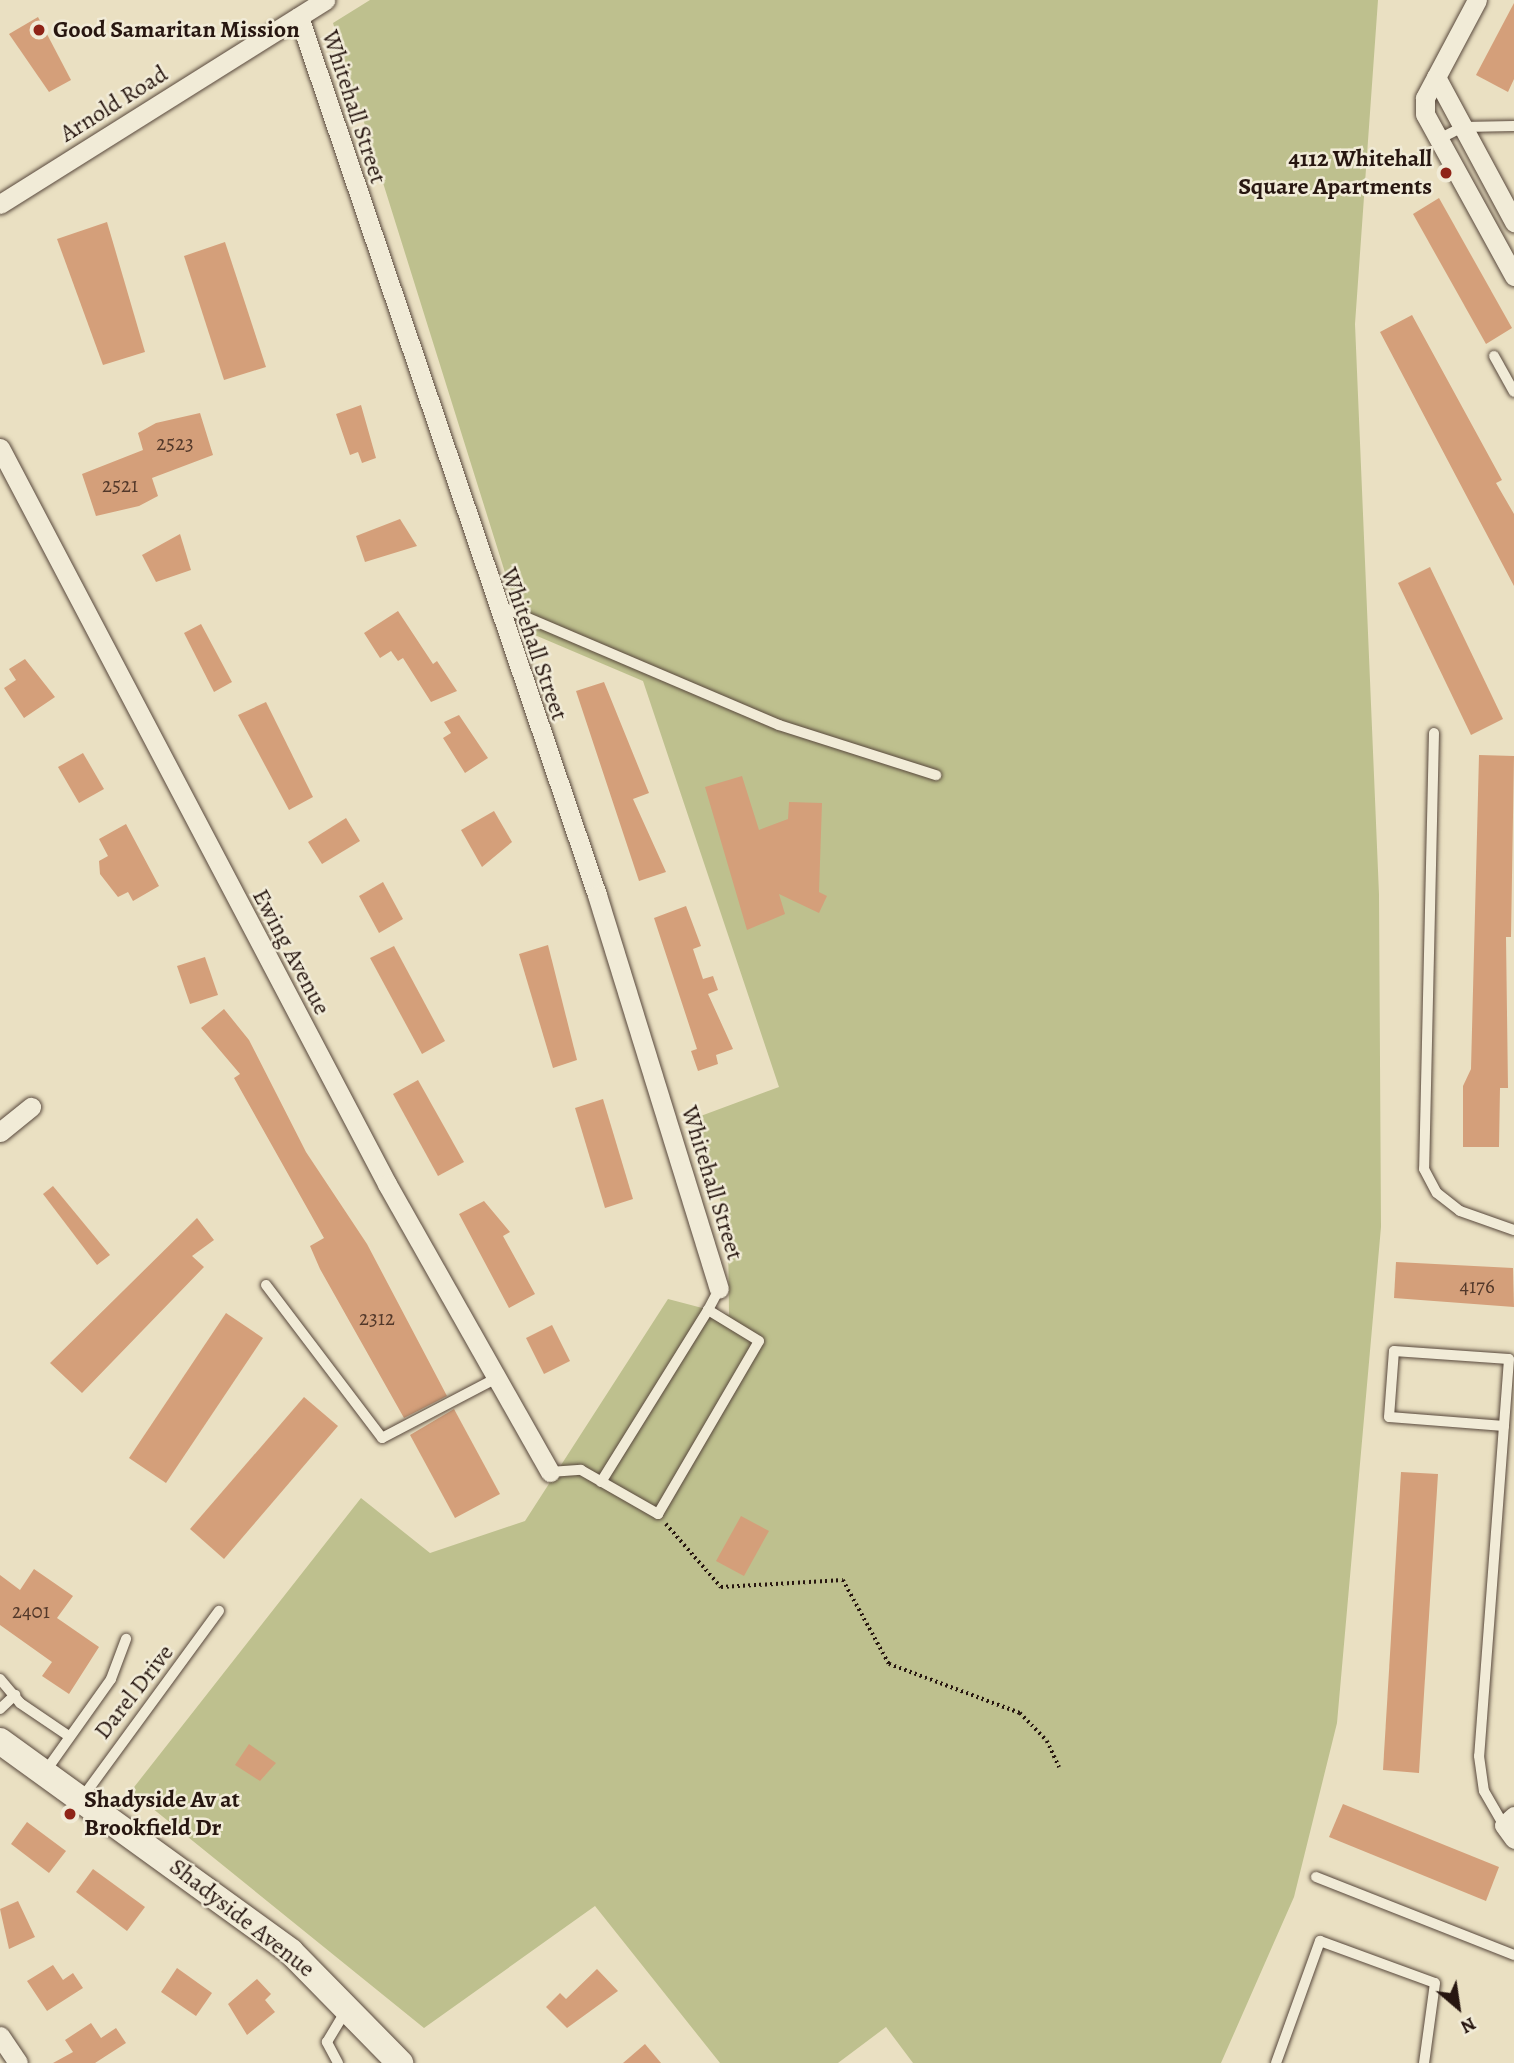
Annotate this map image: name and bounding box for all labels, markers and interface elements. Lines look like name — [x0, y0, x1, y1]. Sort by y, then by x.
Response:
place label: Good Samaritan Mission — [53, 16, 300, 44]
marker: Good Samaritan Mission — [31, 22, 47, 38]
street label: Whitehall Street — [316, 27, 392, 187]
street label: Arnold Road — [55, 60, 173, 148]
place label: 4112 Whitehall Square Apartments — [1238, 145, 1432, 201]
marker: 4112 Whitehall Square Apartments — [1438, 165, 1454, 181]
house number: 2523 — [156, 430, 194, 456]
house number: 2521 — [102, 472, 138, 498]
street label: Whitehall Street — [494, 564, 574, 724]
street label: Ewing Avenue — [246, 884, 336, 1020]
street label: Whitehall Street — [675, 1102, 749, 1264]
house number: 4176 — [1459, 1273, 1495, 1299]
house number: 2312 — [359, 1305, 395, 1331]
house number: 2401 — [12, 1598, 50, 1624]
street label: Darel Drive — [88, 1639, 180, 1745]
place label: Shadyside Av at Brookfield Dr — [84, 1786, 240, 1842]
marker: Shadyside Av at Brookfield Dr — [62, 1806, 78, 1822]
street label: Shadyside Avenue — [164, 1852, 320, 1984]
north arrow — [1423, 1972, 1493, 2042]
text: N — [1456, 2011, 1481, 2040]

